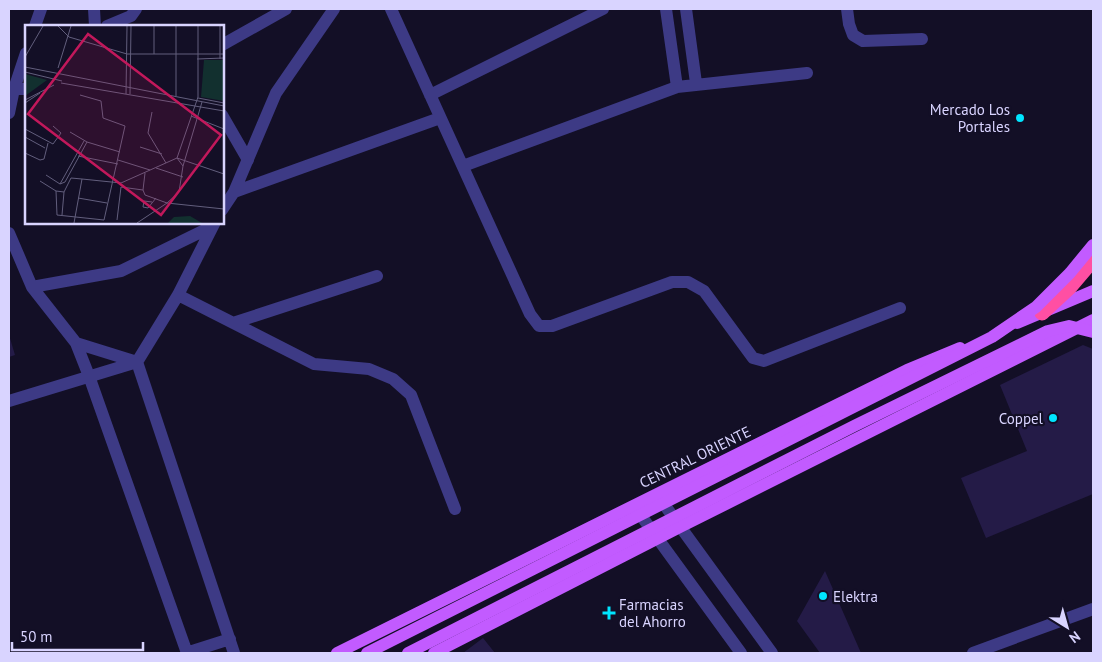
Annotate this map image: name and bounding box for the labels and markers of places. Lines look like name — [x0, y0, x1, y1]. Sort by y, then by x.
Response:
place label: Mercado Los Portales — [930, 100, 1010, 136]
marker: Mercado Los Portales — [1014, 112, 1026, 124]
place label: Coppel — [999, 409, 1044, 428]
marker: Coppel — [1047, 412, 1059, 424]
place label: Elektra — [833, 587, 878, 606]
marker: Elektra — [817, 590, 829, 602]
place label: Farmacias del Ahorro — [619, 595, 686, 631]
marker: Farmacias del Ahorro — [603, 607, 615, 619]

